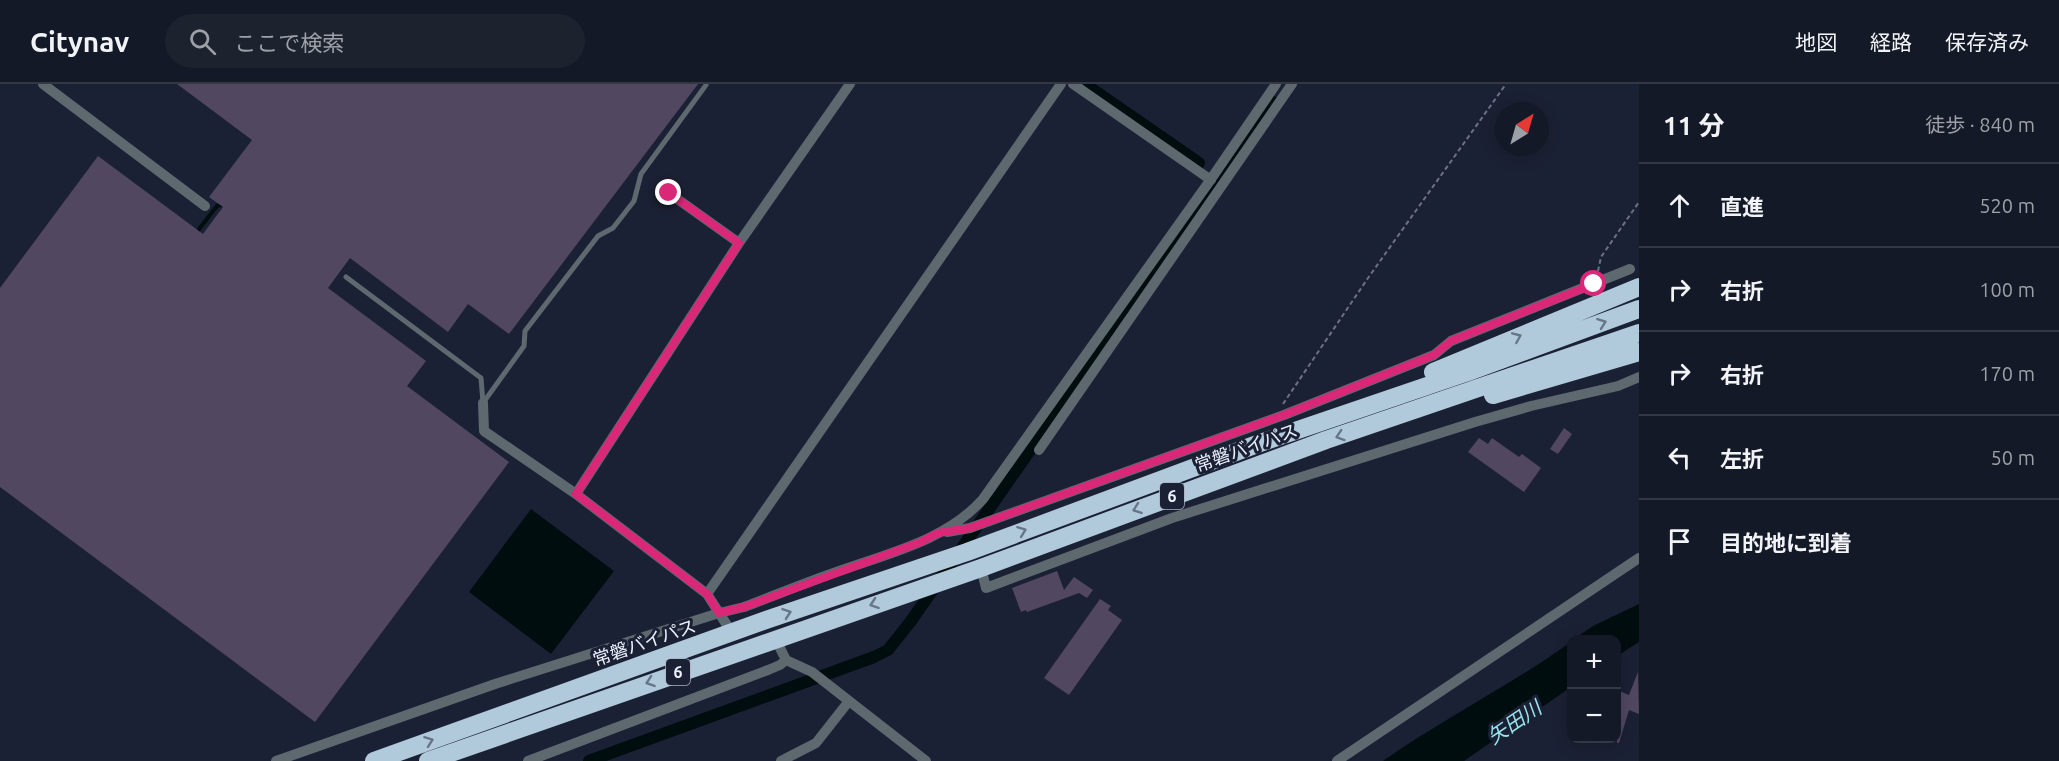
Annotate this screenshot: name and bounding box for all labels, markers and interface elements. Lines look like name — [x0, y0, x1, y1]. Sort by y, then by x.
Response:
search box — [165, 14, 585, 68]
icon: search — [186, 25, 219, 58]
text: Citynav — [30, 26, 129, 57]
text: ここで検索 — [234, 30, 344, 55]
text: 地図 — [1795, 30, 1837, 54]
text: 経路 — [1870, 30, 1912, 54]
text: 保存済み — [1945, 30, 2029, 54]
north arrow — [1495, 102, 1549, 156]
text: 11 分 — [1663, 111, 1725, 140]
text: 徒歩 · 840 m — [1925, 113, 2035, 136]
route end — [655, 179, 681, 205]
icon: ahead — [1663, 189, 1696, 222]
text: 直進 — [1720, 194, 1764, 219]
text: 520 m — [1979, 194, 2035, 217]
route start — [1580, 270, 1606, 296]
icon: right — [1663, 273, 1696, 306]
text: 右折 — [1720, 278, 1764, 303]
text: 100 m — [1979, 278, 2035, 301]
one-way arrow — [1596, 318, 1607, 331]
one-way arrow — [1511, 332, 1522, 344]
icon: right — [1663, 357, 1696, 390]
text: 右折 — [1720, 362, 1764, 387]
text: 170 m — [1979, 362, 2035, 385]
street label: 常磐バイパス — [1192, 419, 1300, 475]
one-way arrow — [1335, 428, 1346, 441]
icon: left — [1663, 441, 1696, 474]
text: 左折 — [1720, 446, 1764, 471]
text: 50 m — [1991, 446, 2035, 469]
road number: 6 — [1160, 483, 1184, 509]
one-way arrow — [1132, 502, 1143, 515]
icon: arrive — [1663, 525, 1696, 558]
one-way arrow — [1016, 526, 1027, 538]
text: 目的地に到着 — [1720, 530, 1852, 555]
one-way arrow — [869, 596, 880, 609]
one-way arrow — [781, 608, 792, 620]
street label: 常磐バイパス — [590, 615, 698, 669]
map controls — [1567, 635, 1621, 743]
button: + — [1567, 635, 1621, 689]
road number: 6 — [666, 659, 690, 685]
one-way arrow — [645, 675, 656, 688]
button: − — [1567, 689, 1621, 743]
water label: 矢田川 — [1483, 695, 1547, 748]
one-way arrow — [424, 736, 434, 749]

